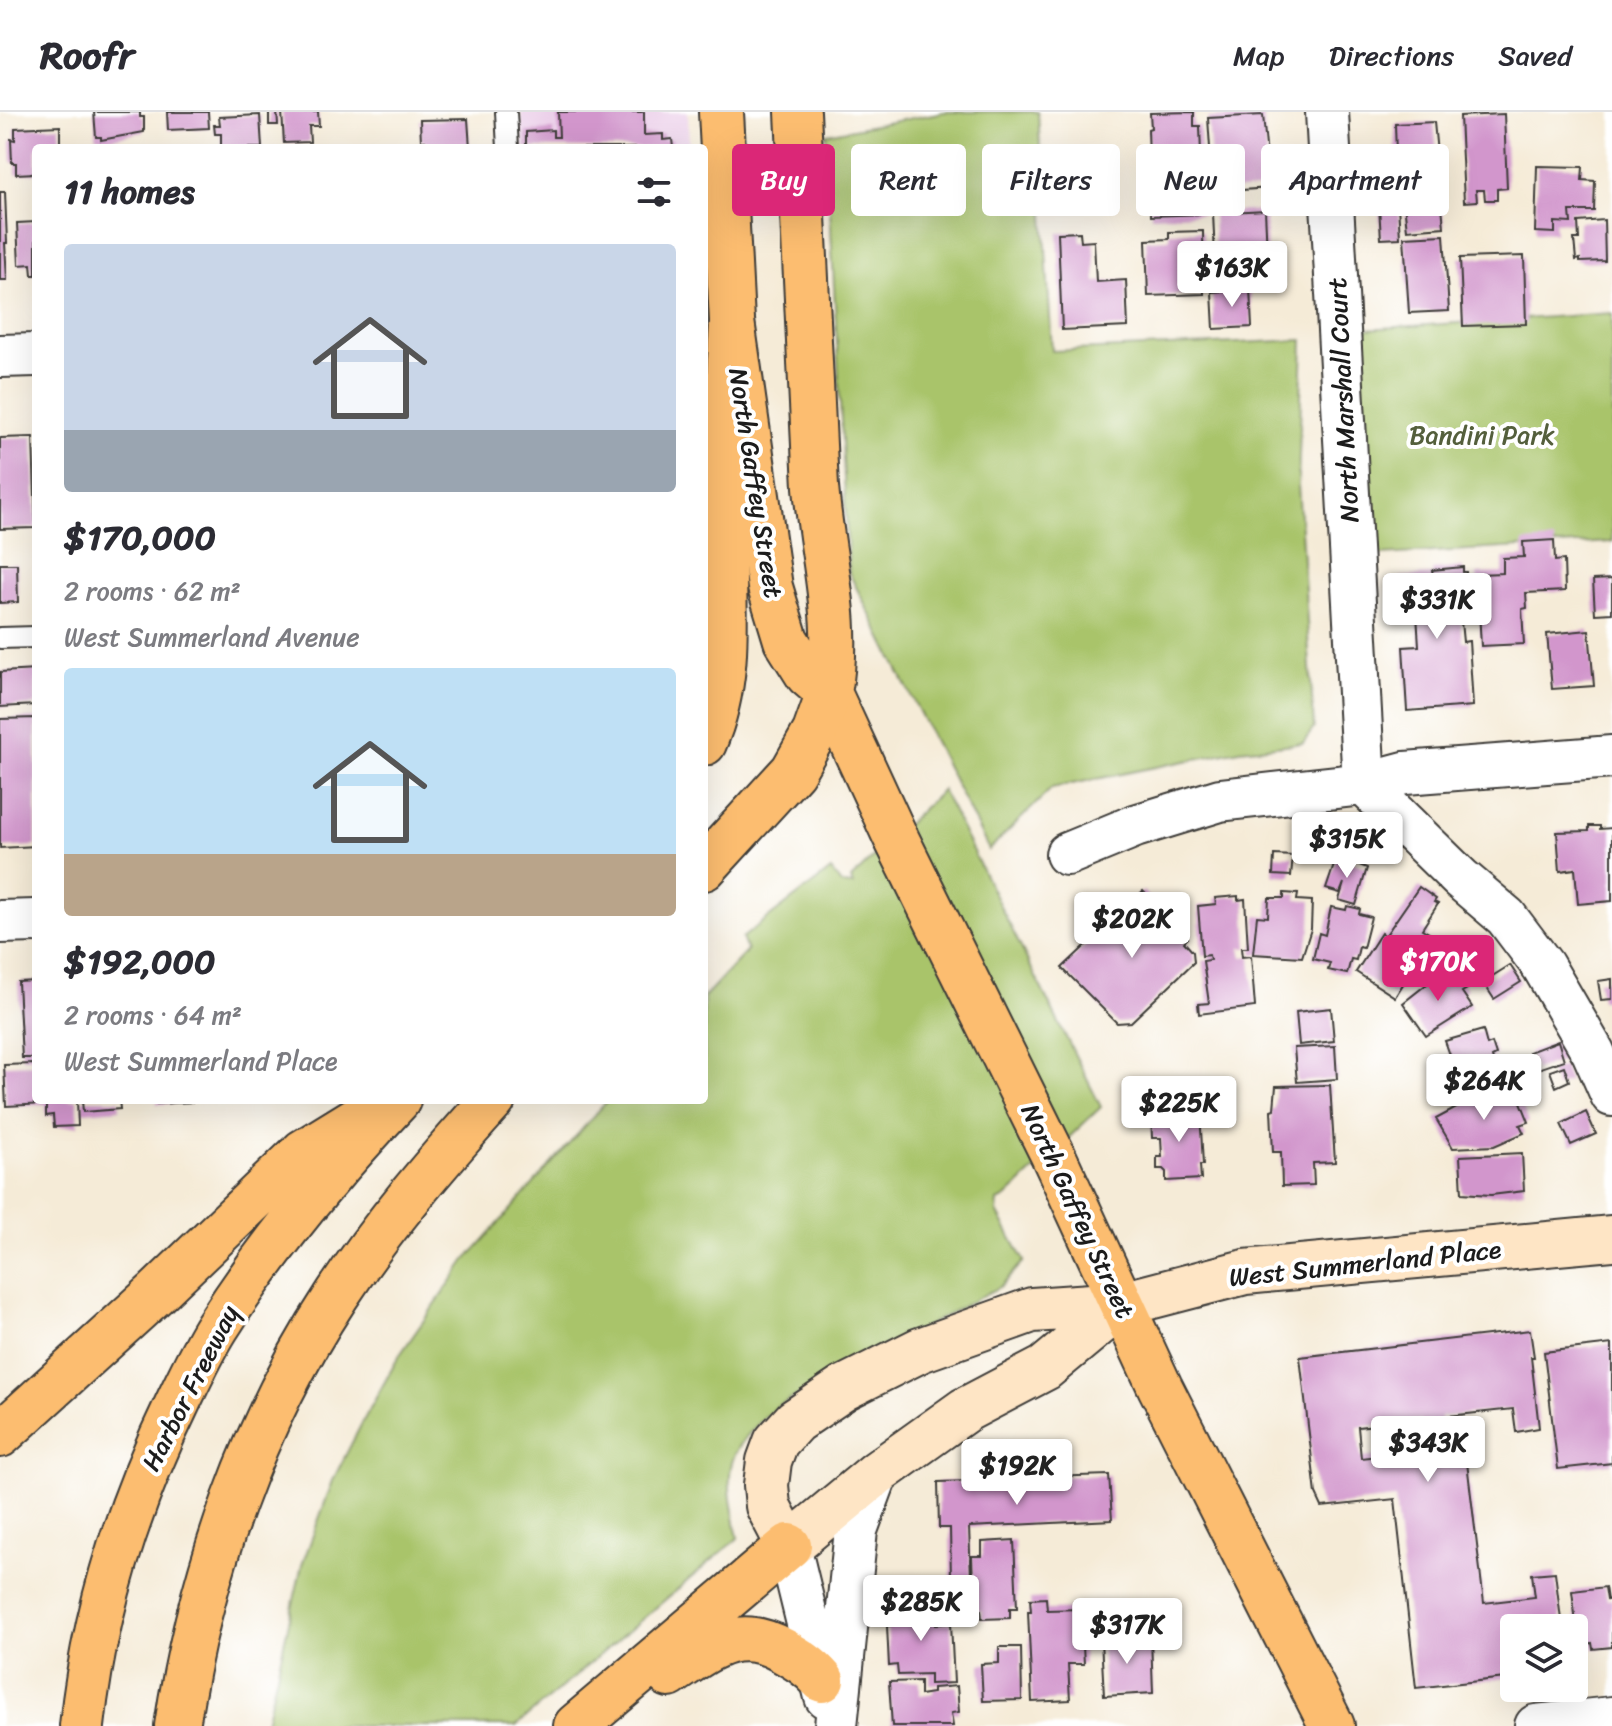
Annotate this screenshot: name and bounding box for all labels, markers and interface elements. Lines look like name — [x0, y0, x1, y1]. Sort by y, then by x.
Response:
text: Roofr — [40, 22, 134, 89]
text: Map — [1233, 31, 1285, 80]
text: Directions — [1329, 31, 1454, 80]
text: Saved — [1498, 31, 1572, 80]
chip: Buy — [732, 144, 835, 216]
chip: Rent — [851, 144, 966, 216]
chip: Filters — [982, 144, 1120, 216]
chip: New — [1136, 144, 1245, 216]
chip: Apartment — [1261, 144, 1449, 216]
text: 11 homes — [64, 162, 195, 222]
icon: filters — [632, 170, 676, 214]
pin: $163K — [1176, 241, 1288, 309]
text: $163K — [1195, 244, 1269, 290]
street label: North Marshall Court — [1314, 276, 1372, 524]
icon: home — [298, 296, 442, 440]
street label: North Gaffey Street — [715, 364, 797, 602]
park label: Bandini Park — [1409, 412, 1555, 458]
text: $170,000 — [64, 508, 216, 568]
text: 2 rooms · 62 m² — [64, 568, 241, 614]
pin: $331K — [1381, 573, 1493, 641]
text: $331K — [1400, 576, 1474, 622]
text: West Summerland Avenue — [64, 614, 360, 660]
icon: home — [298, 720, 442, 864]
pin: $315K — [1291, 812, 1403, 880]
text: $315K — [1310, 815, 1384, 861]
pin: $202K — [1076, 892, 1188, 960]
text: $202K — [1092, 895, 1172, 941]
text: $192,000 — [64, 932, 216, 992]
pin: $170K — [1382, 935, 1494, 1003]
text: $170K — [1400, 938, 1476, 984]
text: 2 rooms · 64 m² — [64, 992, 242, 1038]
text: West Summerland Place — [64, 1038, 338, 1084]
pin: $264K — [1428, 1054, 1540, 1122]
text: $264K — [1444, 1057, 1524, 1103]
pin: $225K — [1123, 1076, 1235, 1144]
text: $225K — [1139, 1079, 1219, 1125]
street label: North Gaffey Street — [1008, 1096, 1148, 1326]
street label: West Summerland Place — [1227, 1226, 1504, 1300]
street label: Harbor Freeway — [128, 1296, 252, 1479]
pin: $343K — [1372, 1416, 1484, 1484]
text: $343K — [1389, 1419, 1467, 1465]
pin: $192K — [961, 1439, 1073, 1507]
text: $192K — [979, 1442, 1055, 1488]
pin: $285K — [865, 1575, 977, 1643]
text: $285K — [881, 1578, 961, 1624]
pin: $317K — [1071, 1598, 1183, 1666]
text: $317K — [1090, 1601, 1164, 1647]
map controls — [1500, 1614, 1588, 1702]
button: layers — [1500, 1614, 1588, 1702]

